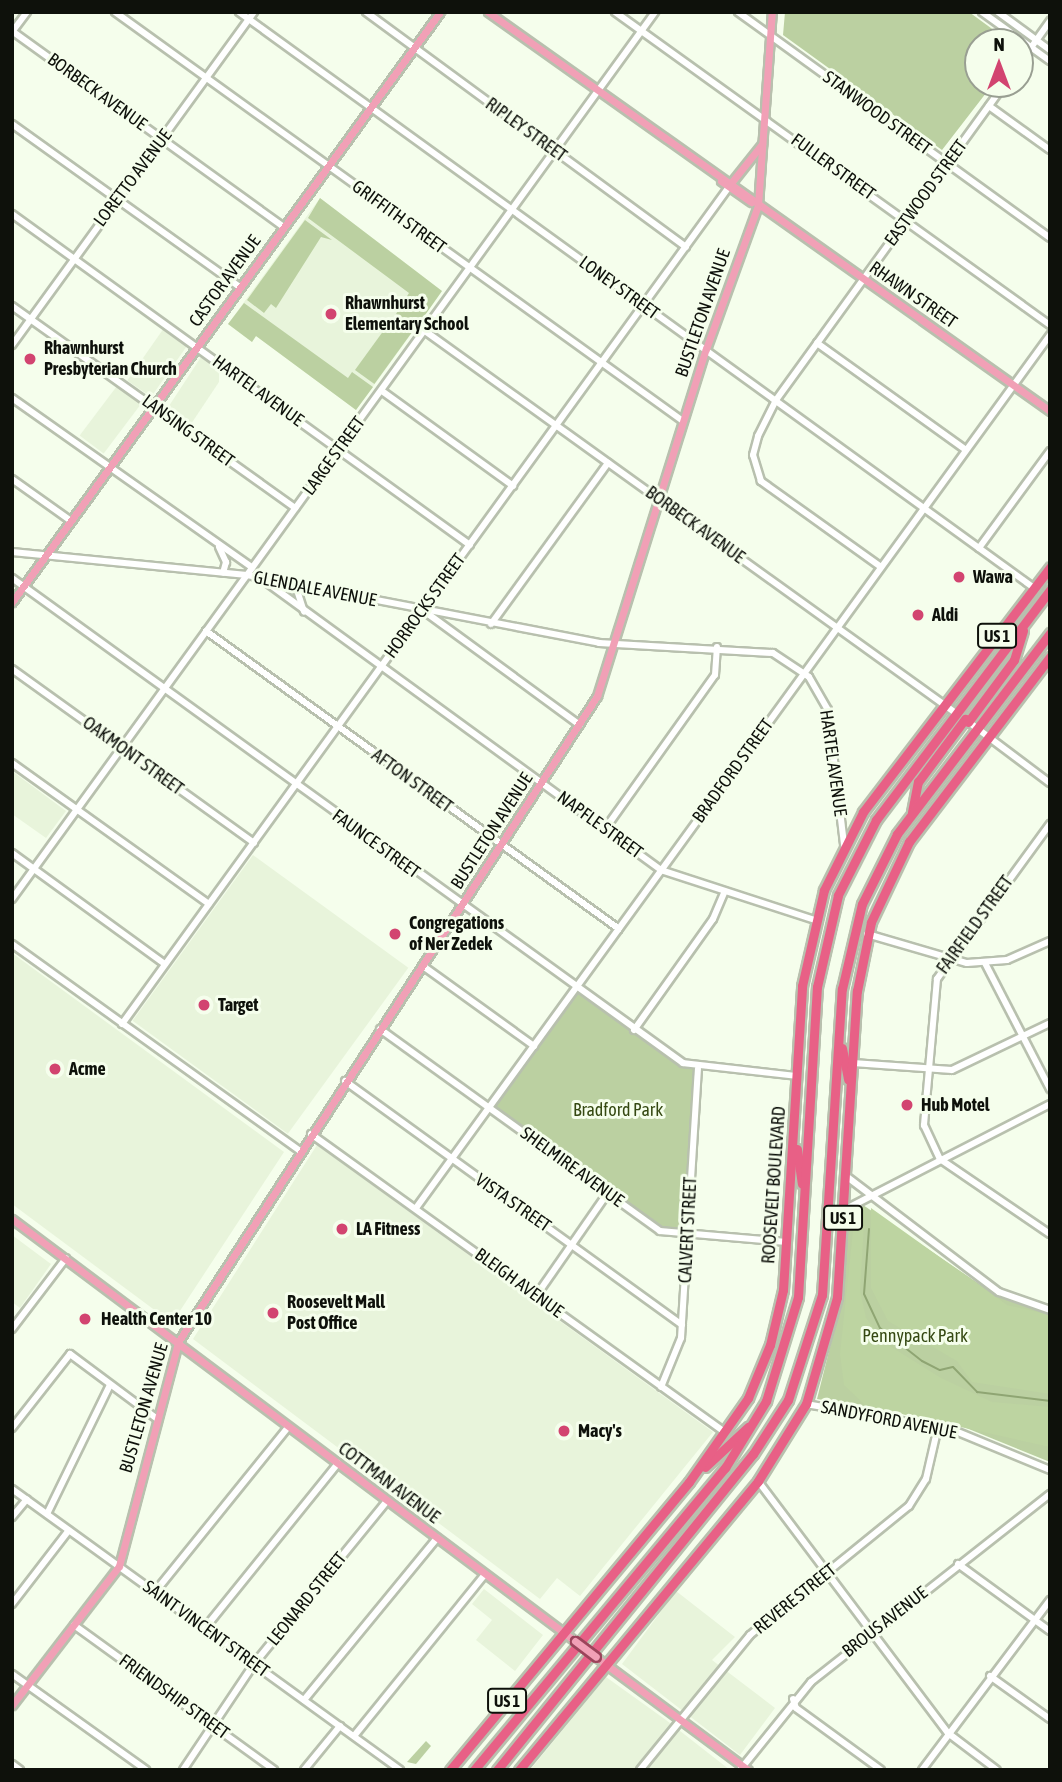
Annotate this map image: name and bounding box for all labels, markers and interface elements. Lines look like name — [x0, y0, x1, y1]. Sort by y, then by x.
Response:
north arrow — [964, 28, 1034, 98]
text: N — [993, 33, 1005, 55]
street label: BORBECK AVENUE — [43, 49, 151, 135]
street label: STANWOOD STREET — [819, 67, 935, 159]
street label: RIPLEY STREET — [481, 93, 571, 167]
street label: LORETTO AVENUE — [89, 125, 177, 231]
street label: FULLER STREET — [787, 129, 879, 205]
street label: EASTWOOD STREET — [880, 136, 972, 250]
street label: GRIFFITH STREET — [348, 176, 450, 258]
street label: CASTOR AVENUE — [185, 231, 265, 331]
street label: BUSTLETON AVENUE — [671, 246, 735, 380]
street label: LONEY STREET — [575, 252, 663, 324]
street label: RHAWN STREET — [865, 257, 961, 333]
place label: Rhawnhurst Elementary School — [345, 293, 469, 336]
marker: Rhawnhurst Elementary School — [323, 306, 339, 322]
place label: Rhawnhurst Presbyterian Church — [44, 338, 177, 380]
marker: Rhawnhurst Presbyterian Church — [22, 351, 38, 367]
street label: HARTEL AVENUE — [208, 351, 308, 431]
street label: LANSING STREET — [138, 390, 238, 472]
street label: LARGE STREET — [298, 412, 370, 500]
street label: BORBECK AVENUE — [641, 482, 749, 568]
street label: HORROCKS STREET — [380, 550, 470, 662]
place label: Wawa — [973, 566, 1013, 588]
street label: GLENDALE AVENUE — [252, 567, 378, 611]
marker: Wawa — [951, 569, 967, 585]
place label: Aldi — [932, 604, 958, 626]
marker: Aldi — [910, 607, 926, 623]
road number: US 1 — [976, 624, 1018, 649]
street label: HARTEL AVENUE — [815, 708, 851, 818]
street label: OAKMONT STREET — [78, 712, 188, 800]
street label: BRADFORD STREET — [688, 715, 778, 827]
street label: AFTON STREET — [367, 744, 457, 818]
street label: BUSTLETON AVENUE — [446, 769, 538, 893]
street label: NAPFLE STREET — [553, 787, 647, 863]
street label: FAUNCE STREET — [328, 805, 424, 883]
street label: FAIRFIELD STREET — [932, 872, 1018, 978]
place label: Congregations of Ner Zedek — [409, 913, 504, 956]
marker: Congregations of Ner Zedek — [387, 926, 403, 942]
place label: Target — [218, 994, 259, 1016]
marker: Target — [196, 997, 212, 1013]
place label: Acme — [69, 1058, 106, 1080]
marker: Acme — [47, 1061, 63, 1077]
place label: Hub Motel — [921, 1094, 990, 1116]
marker: Hub Motel — [899, 1097, 915, 1113]
park label: Bradford Park — [573, 1099, 663, 1121]
street label: ROOSEVELT BOULEVARD — [758, 1105, 790, 1265]
street label: SHELMIRE AVENUE — [516, 1122, 628, 1212]
street label: VISTA STREET — [471, 1169, 555, 1237]
street label: CALVERT STREET — [674, 1176, 702, 1284]
road number: US 1 — [822, 1206, 864, 1230]
place label: LA Fitness — [356, 1218, 420, 1240]
marker: LA Fitness — [334, 1221, 350, 1237]
street label: BLEIGH AVENUE — [471, 1244, 567, 1322]
place label: Roosevelt Mall Post Office — [287, 1292, 385, 1334]
marker: Roosevelt Mall Post Office — [265, 1305, 281, 1321]
place label: Health Center 10 — [101, 1308, 212, 1330]
marker: Health Center 10 — [75, 1309, 95, 1329]
park label: Pennypack Park — [862, 1325, 968, 1347]
street label: BUSTLETON AVENUE — [115, 1341, 173, 1475]
street label: SANDYFORD AVENUE — [819, 1396, 959, 1444]
place label: Macy's — [578, 1420, 622, 1442]
marker: Macy's — [556, 1423, 572, 1439]
street label: COTTMAN AVENUE — [334, 1438, 444, 1528]
street label: LEONARD STREET — [263, 1548, 351, 1650]
street label: REVERE STREET — [749, 1559, 841, 1639]
street label: SAINT VINCENT STREET — [139, 1576, 273, 1682]
street label: BROUS AVENUE — [838, 1582, 932, 1662]
street label: FRIENDSHIP STREET — [115, 1650, 233, 1744]
road number: US 1 — [486, 1688, 528, 1714]

